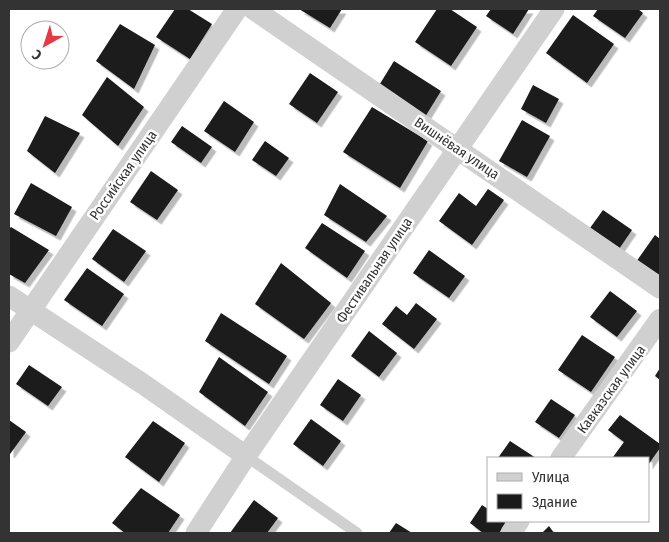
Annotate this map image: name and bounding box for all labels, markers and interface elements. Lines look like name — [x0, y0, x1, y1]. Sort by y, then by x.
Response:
north arrow — [20, 20, 70, 70]
text: С — [28, 45, 45, 64]
street label: Вишнёвая улица — [411, 114, 502, 183]
street label: Российская улица — [86, 127, 161, 223]
street label: Фестивальная улица — [333, 214, 416, 326]
street label: Кавказская улица — [574, 342, 649, 437]
legend — [487, 457, 649, 522]
text: Улица — [531, 468, 570, 486]
text: Здание — [532, 493, 578, 511]

